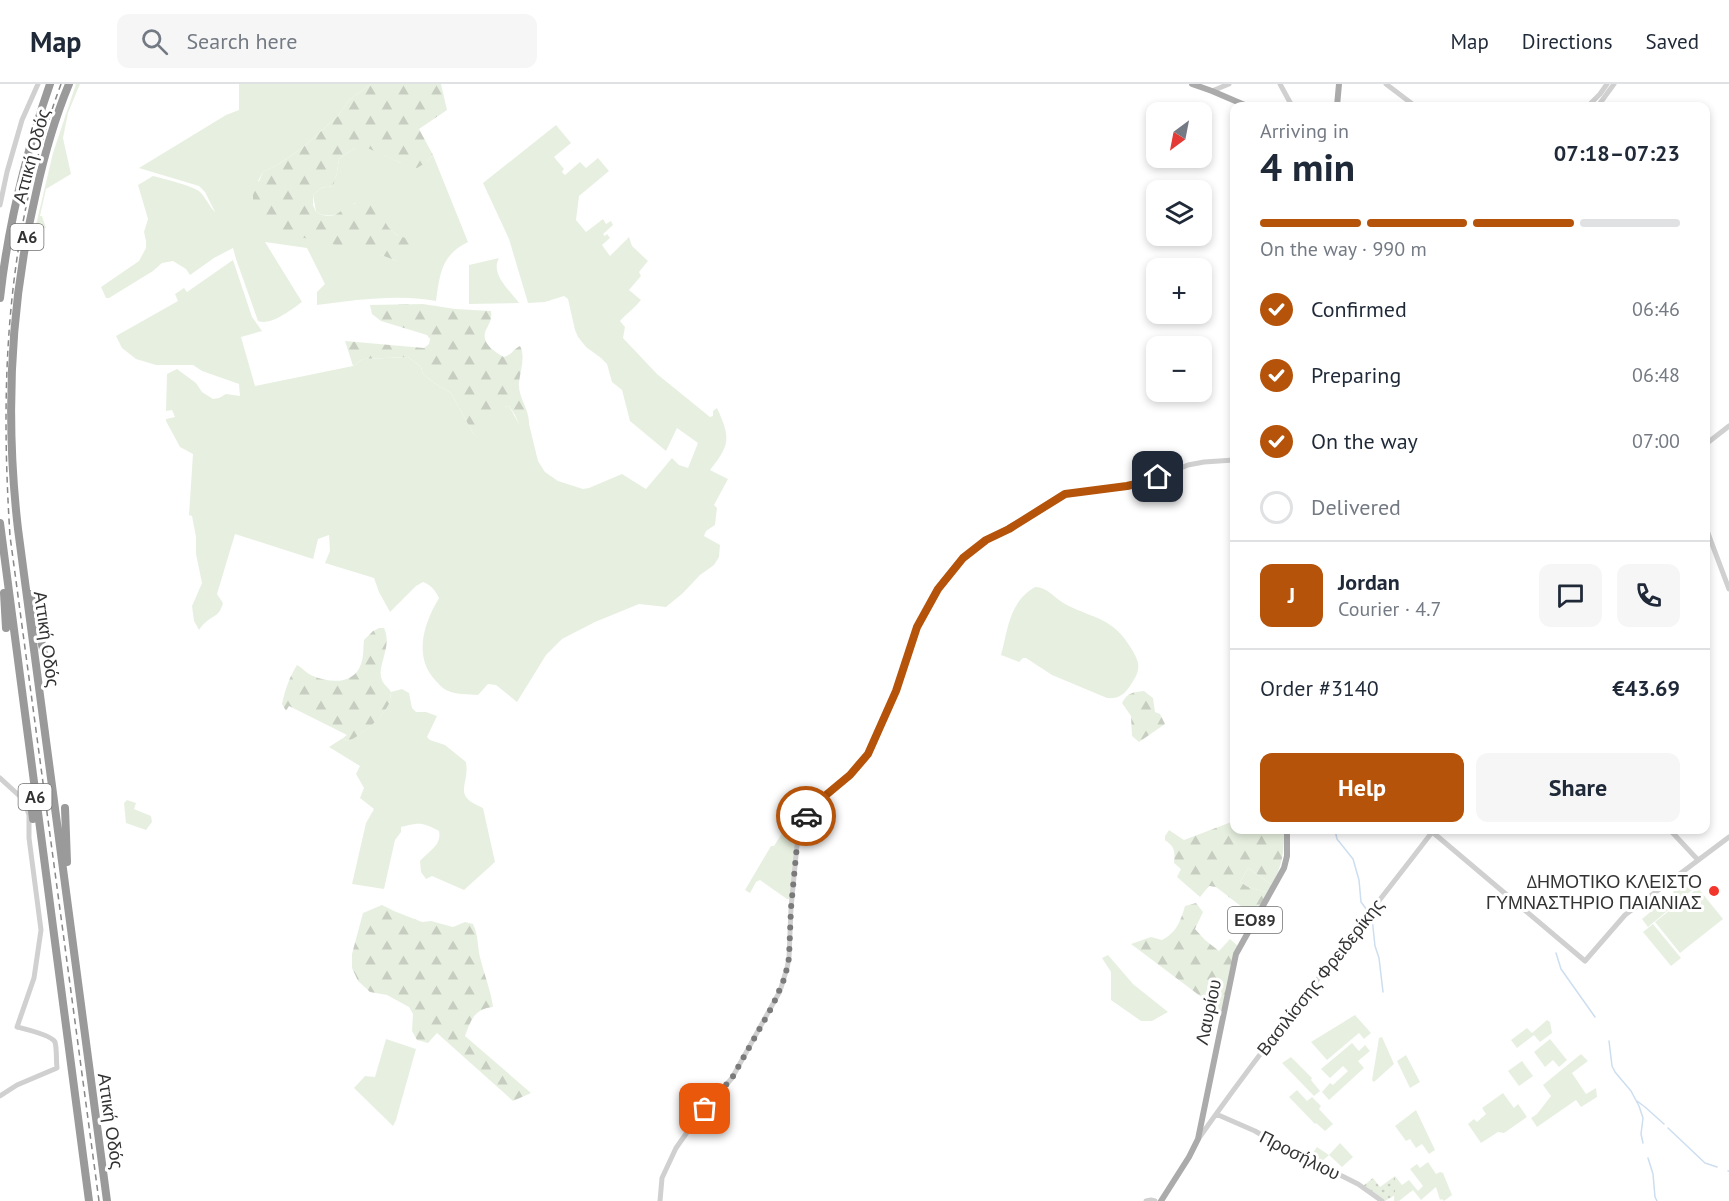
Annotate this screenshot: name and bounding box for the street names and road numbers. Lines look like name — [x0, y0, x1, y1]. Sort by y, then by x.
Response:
street label: Αττική Οδός — [7, 106, 55, 206]
road number: Α6 — [10, 224, 44, 250]
street label: Αττική Οδός — [29, 589, 65, 689]
road number: Α6 — [18, 784, 51, 810]
street label: Βασιλίσσης Φρειδερίκης — [1252, 894, 1389, 1060]
road number: ΕΟ89 — [1228, 907, 1282, 933]
street label: Λαυρίου — [1190, 977, 1226, 1047]
street label: Αττική Οδός — [93, 1071, 129, 1171]
street label: Προσήλιου — [1256, 1125, 1344, 1185]

